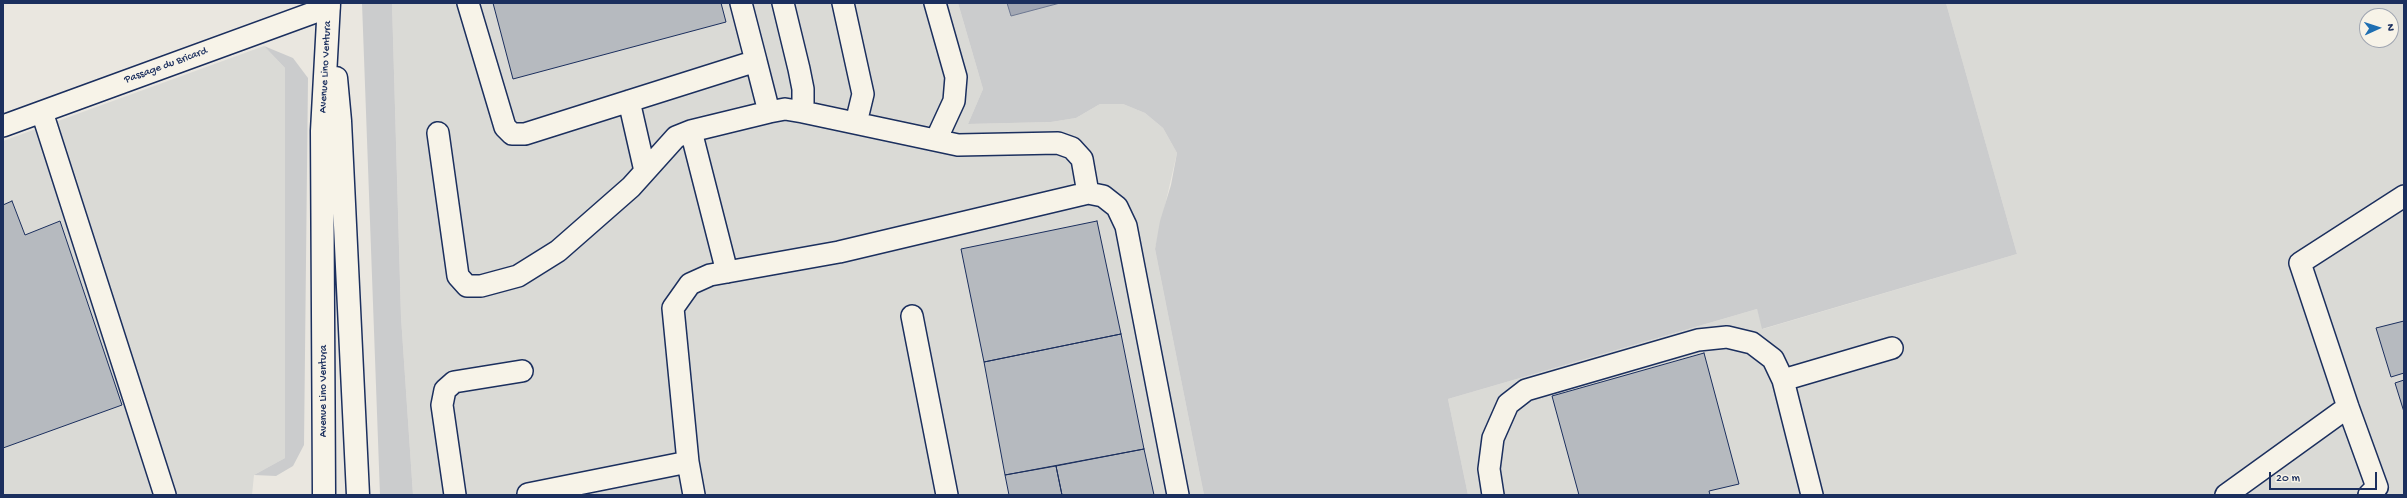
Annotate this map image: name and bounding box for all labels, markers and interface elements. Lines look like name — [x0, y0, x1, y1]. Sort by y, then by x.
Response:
north arrow — [2359, 8, 2399, 48]
street label: Avenue Lino Ventura — [317, 21, 335, 113]
text: N — [2384, 24, 2396, 31]
street label: Passage du Bricard — [123, 45, 209, 87]
street label: Avenue Lino Ventura — [317, 345, 331, 437]
scale bar — [2271, 464, 2379, 490]
text: 20 m — [2276, 472, 2300, 486]

